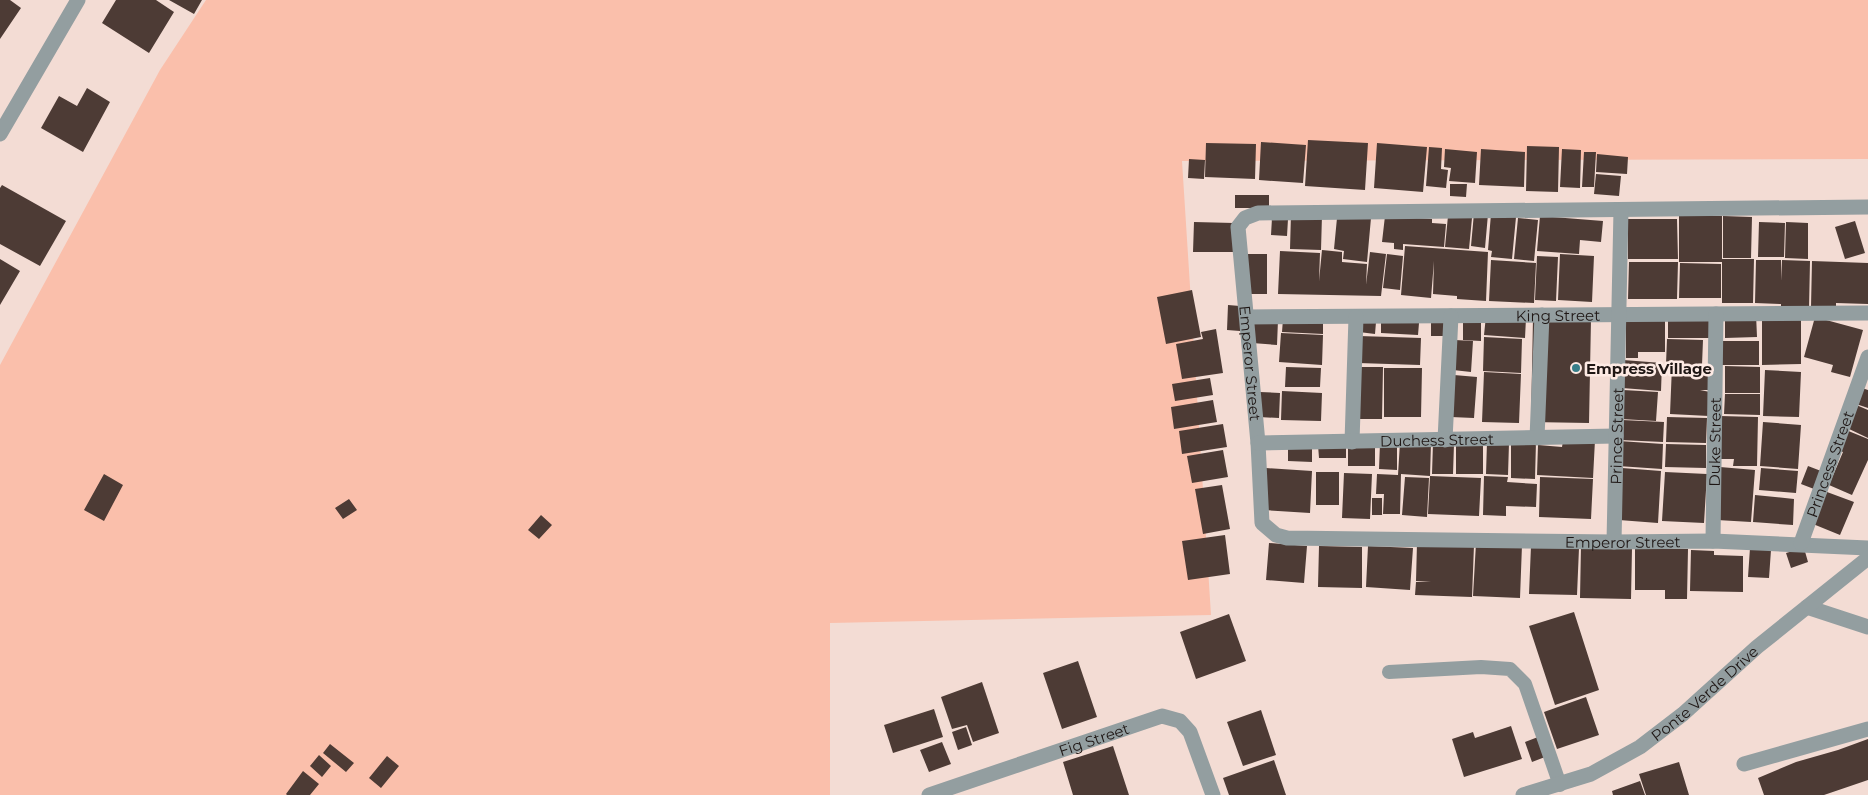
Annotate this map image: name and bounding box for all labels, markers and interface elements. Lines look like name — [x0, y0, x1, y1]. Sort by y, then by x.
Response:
street label: Emperor Street — [1236, 305, 1265, 422]
street label: King Street — [1516, 305, 1600, 325]
place label: Empress Village — [1586, 359, 1712, 378]
marker: Empress Village — [1570, 362, 1582, 374]
street label: Prince Street — [1606, 387, 1627, 485]
street label: Duke Street — [1704, 397, 1724, 487]
street label: Princess Street — [1802, 408, 1857, 520]
street label: Duchess Street — [1380, 429, 1494, 450]
street label: Emperor Street — [1565, 532, 1681, 552]
street label: Ponte Verde Drive — [1647, 641, 1762, 745]
street label: Fig Street — [1056, 718, 1131, 760]

